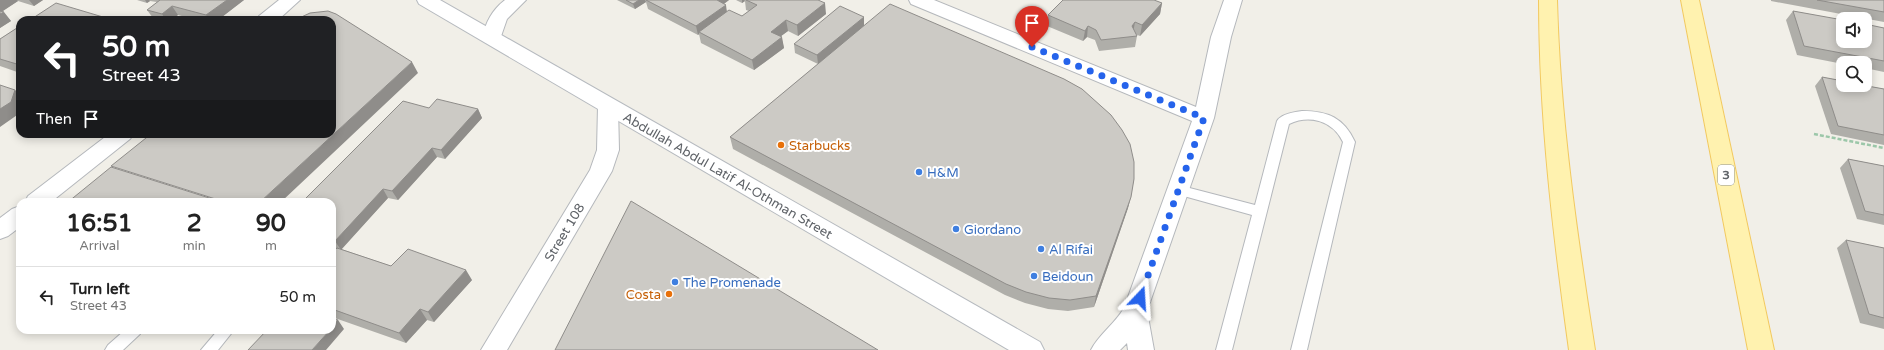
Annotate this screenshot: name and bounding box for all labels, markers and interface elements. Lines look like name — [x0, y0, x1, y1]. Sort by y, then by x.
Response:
pin — [1015, 6, 1049, 47]
icon: arrive — [1021, 12, 1043, 34]
map controls — [1836, 12, 1872, 92]
button: sound — [1836, 12, 1872, 48]
text: 50 m — [102, 30, 170, 64]
icon: left — [36, 32, 88, 84]
button: search — [1836, 56, 1872, 92]
text: Street 43 — [102, 64, 181, 86]
icon: arrive — [80, 108, 102, 130]
street label: Abdullah Abdul Latif Al-Othman Street — [620, 109, 835, 243]
text: Then — [36, 110, 72, 128]
place label: Starbucks — [789, 138, 850, 154]
marker: Starbucks — [776, 140, 786, 150]
place label: H&M — [927, 165, 959, 181]
road number: 3 — [1718, 165, 1734, 185]
marker: H&M — [914, 167, 924, 177]
street label: Street 108 — [541, 201, 588, 265]
text: 16:51 — [66, 209, 133, 238]
text: 2 — [187, 209, 202, 238]
text: 90 — [256, 209, 286, 238]
place label: Giordano — [964, 222, 1021, 238]
marker: Giordano — [951, 224, 961, 234]
text: Arrival — [79, 238, 119, 254]
text: min — [183, 238, 206, 254]
text: m — [265, 238, 277, 254]
place label: Al Rifai — [1049, 242, 1093, 258]
marker: Al Rifai — [1036, 244, 1046, 254]
place label: Beidoun — [1042, 269, 1093, 285]
marker: Beidoun — [1029, 271, 1039, 281]
place label: The Promenade — [683, 275, 781, 291]
marker: The Promenade — [670, 277, 680, 287]
position arrow — [1119, 277, 1161, 319]
text: Turn left — [70, 280, 130, 298]
icon: left — [36, 286, 58, 308]
place label: Costa — [626, 287, 661, 303]
text: 50 m — [279, 288, 316, 306]
marker: Costa — [664, 289, 674, 299]
text: Street 43 — [70, 298, 127, 314]

